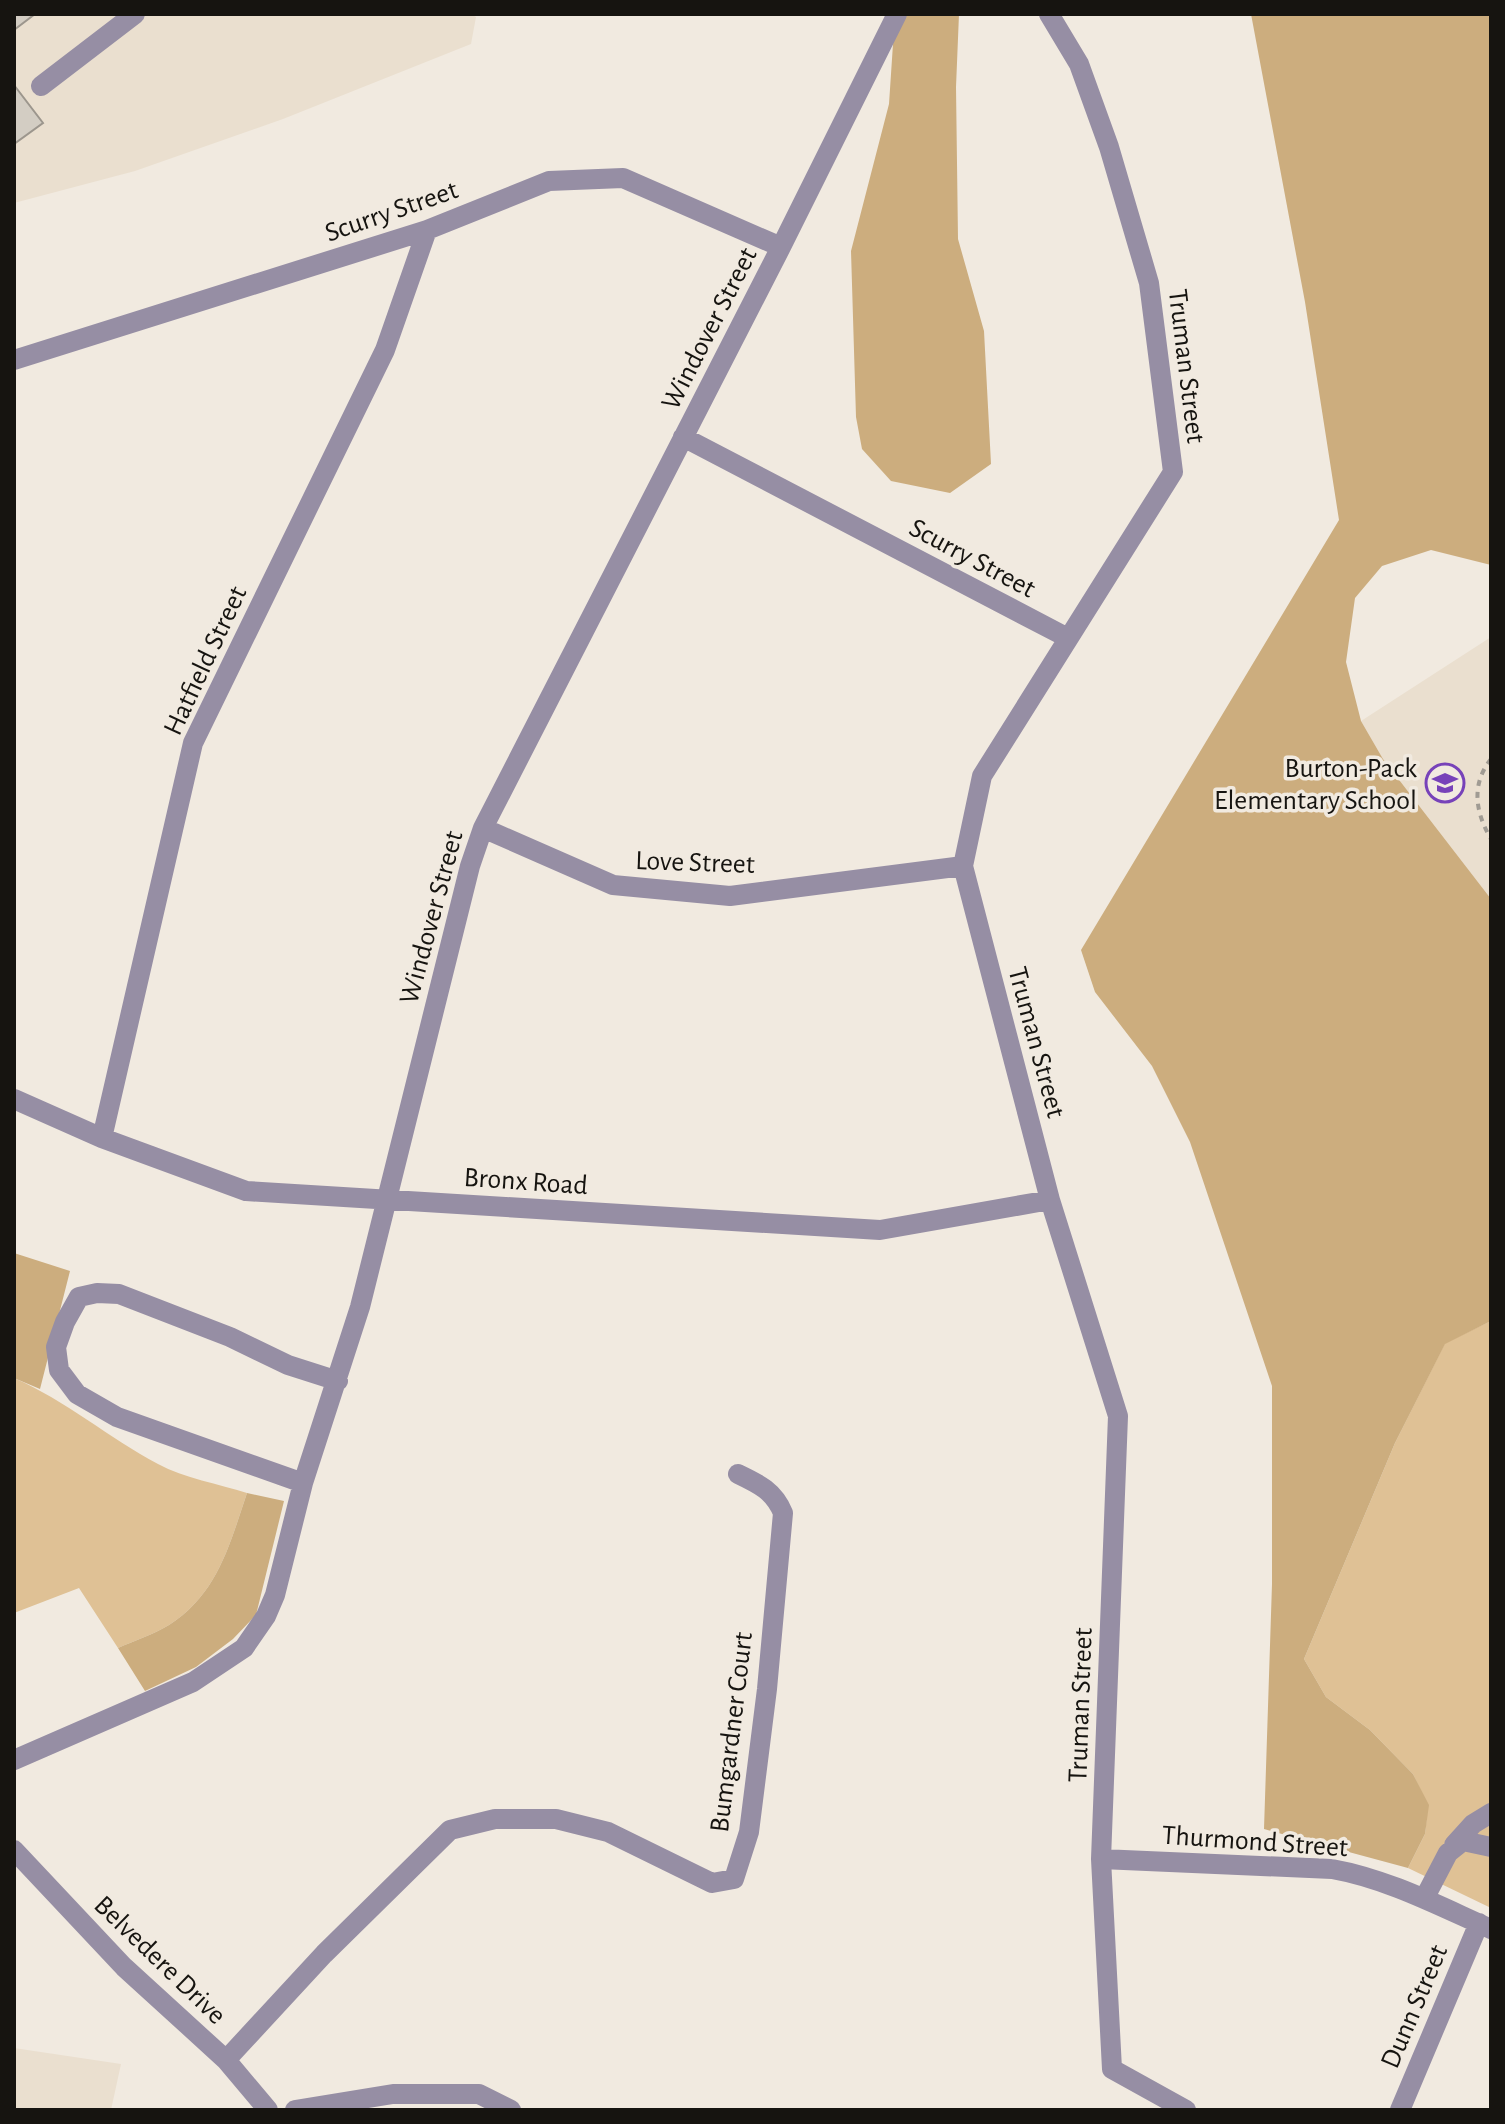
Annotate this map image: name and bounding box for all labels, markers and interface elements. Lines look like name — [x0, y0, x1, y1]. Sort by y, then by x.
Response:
street label: Scurry Street — [322, 176, 462, 248]
street label: Windover Street — [657, 243, 763, 415]
street label: Truman Street — [1163, 288, 1209, 445]
street label: Scurry Street — [904, 514, 1040, 604]
street label: Hatfield Street — [159, 582, 253, 740]
place label: Burton-Pack Elementary School — [1214, 755, 1417, 815]
school or university icon: Burton-Pack Elementary School — [1424, 762, 1466, 804]
street label: Windover Street — [395, 828, 469, 1007]
street label: Love Street — [635, 847, 755, 879]
street label: Truman Street — [1002, 964, 1070, 1121]
street label: Bronx Road — [463, 1164, 589, 1200]
street label: Truman Street — [1064, 1627, 1098, 1783]
street label: Bumgardner Court — [706, 1630, 758, 1834]
street label: Thurmond Street — [1161, 1822, 1349, 1862]
street label: Belvedere Drive — [88, 1891, 231, 2030]
street label: Dunn Street — [1376, 1941, 1453, 2073]

